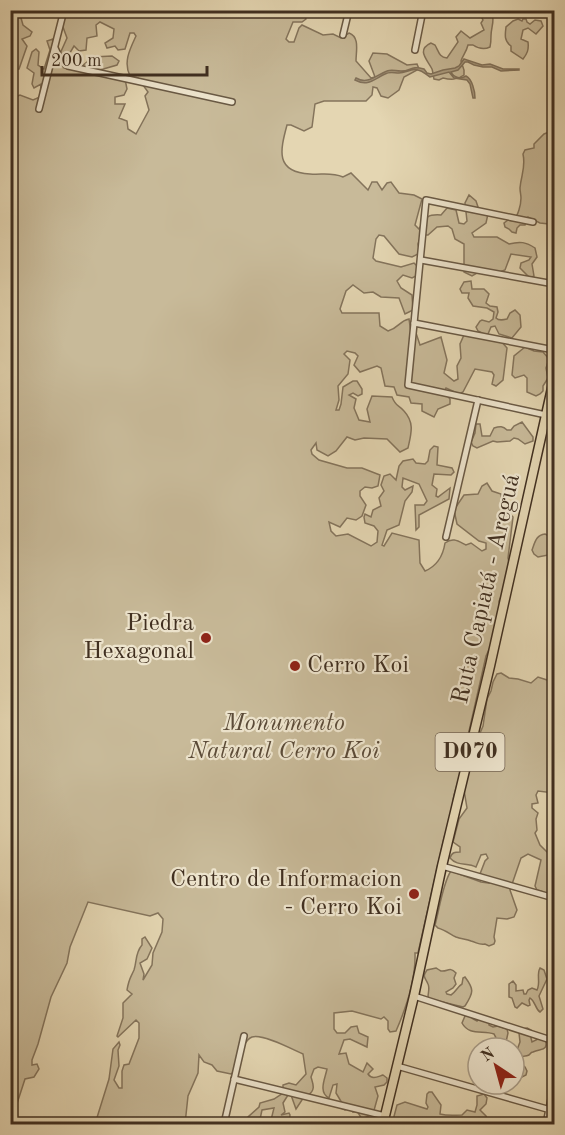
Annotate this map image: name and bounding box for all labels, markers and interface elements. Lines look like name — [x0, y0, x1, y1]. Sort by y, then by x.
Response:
scale bar — [42, 39, 207, 77]
text: 200 m — [51, 52, 102, 70]
street label: Ruta Capiatá - Areguá — [449, 472, 525, 706]
place label: Piedra Hexagonal — [84, 612, 194, 664]
marker: Piedra Hexagonal — [199, 631, 213, 645]
place label: Cerro Koi — [307, 654, 409, 678]
marker: Cerro Koi — [288, 659, 302, 673]
park label: Monumento Natural Cerro Koi — [187, 712, 380, 764]
road number: D070 — [436, 733, 504, 771]
place label: Centro de Informacion - Cerro Koi — [170, 868, 402, 920]
marker: Centro de Informacion - Cerro Koi — [407, 887, 421, 901]
north arrow — [466, 1036, 526, 1096]
text: N — [479, 1045, 499, 1066]

